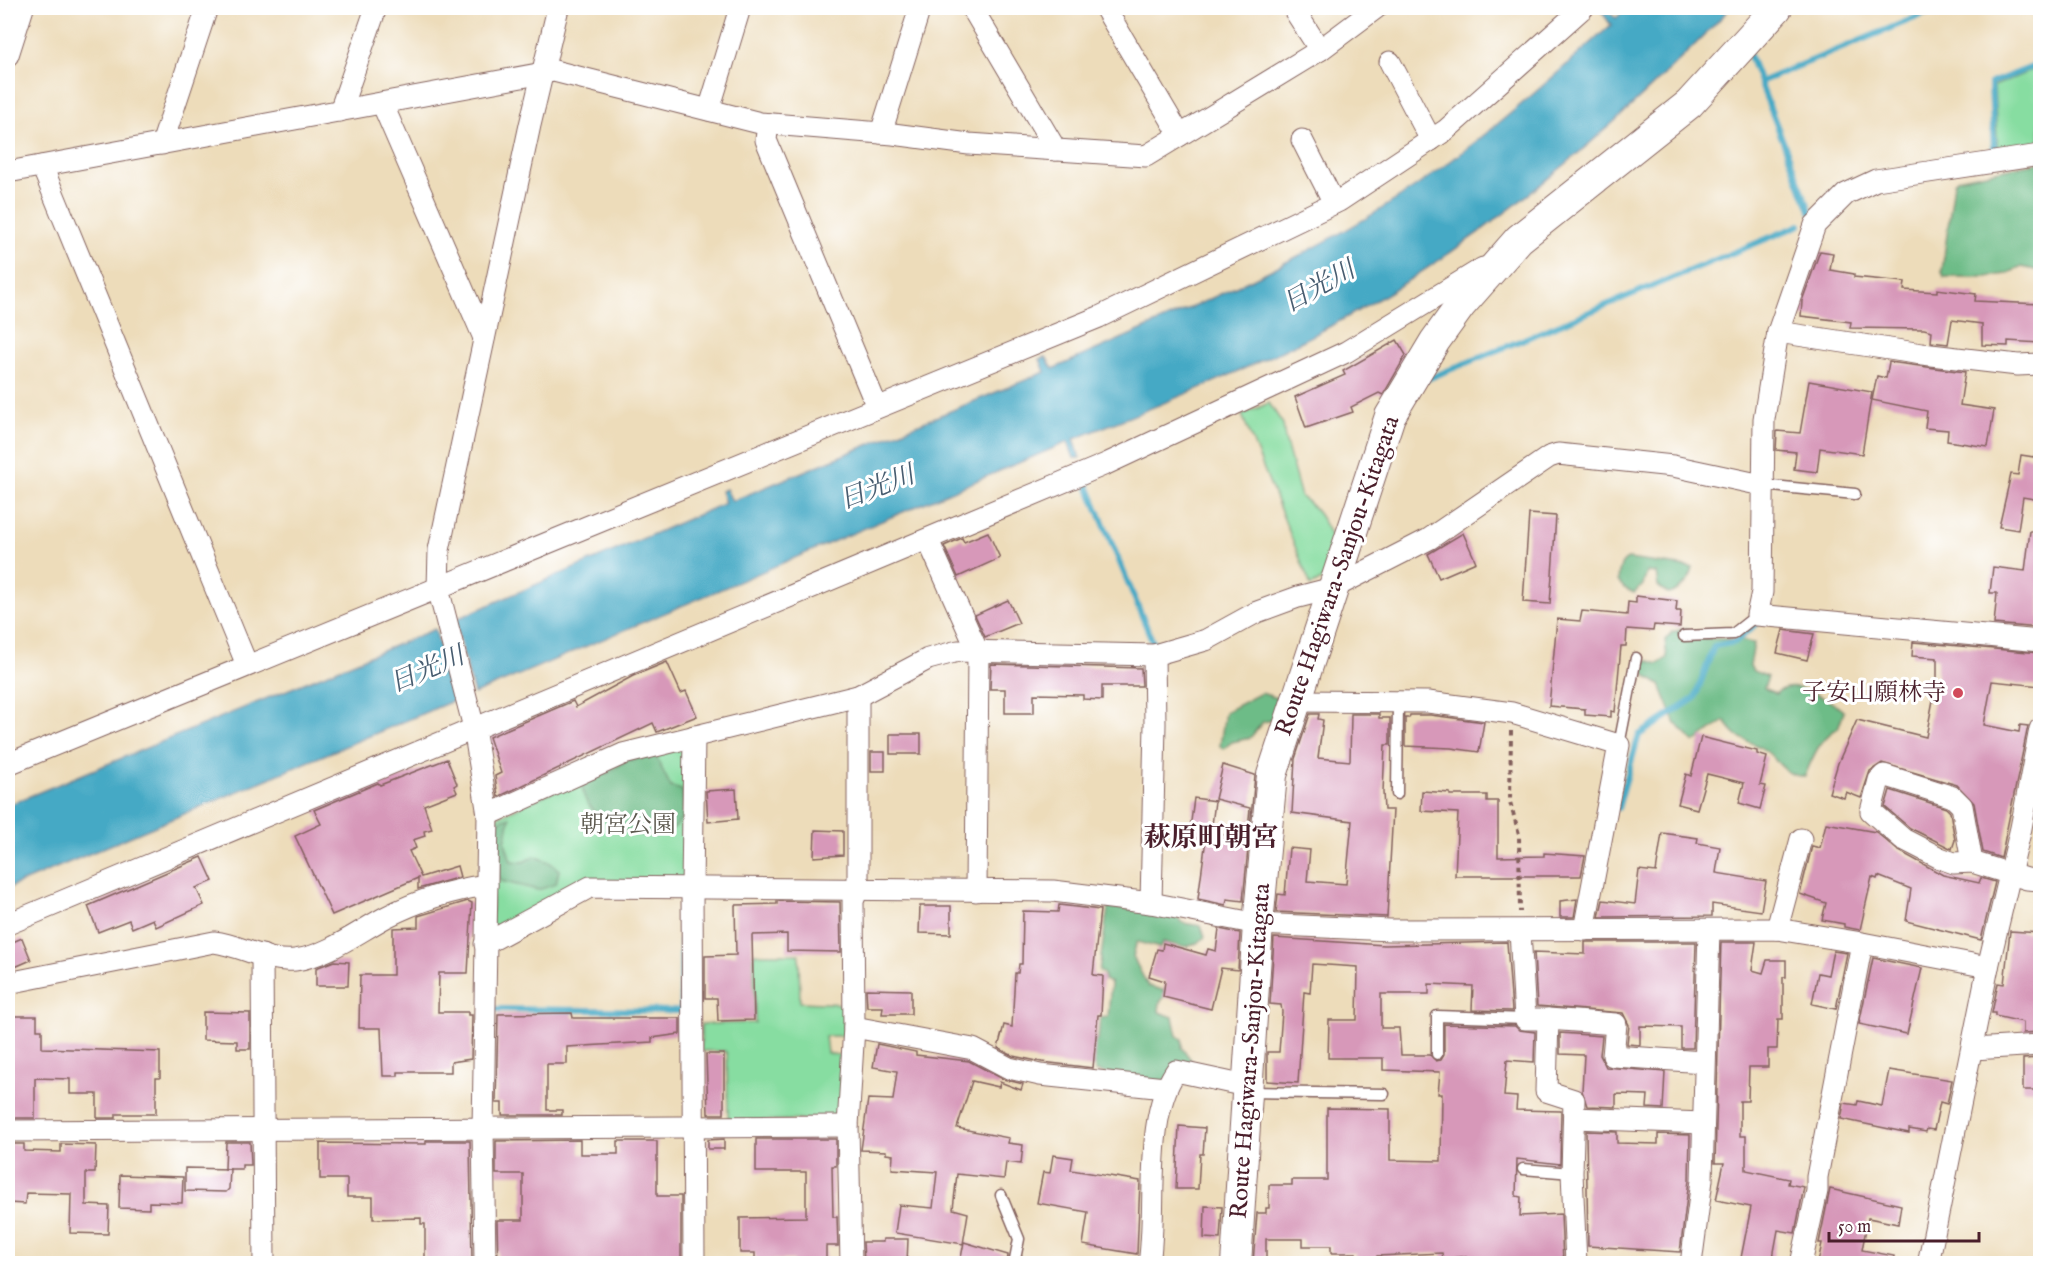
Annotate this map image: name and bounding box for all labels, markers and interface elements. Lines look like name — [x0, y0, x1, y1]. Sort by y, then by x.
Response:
water label: 日光川 — [1277, 252, 1364, 320]
street label: Route Hagiwara-Sanjou-Kitagata — [1269, 411, 1408, 740]
water label: 日光川 — [835, 458, 922, 517]
water label: 日光川 — [385, 638, 472, 700]
place label: 子安山願林寺 — [1802, 678, 1946, 709]
marker: 子安山願林寺 — [1951, 686, 1965, 700]
park label: 朝宮公園 — [580, 810, 676, 841]
district label: 萩原町朝宮 — [1144, 822, 1279, 856]
street label: Route Hagiwara-Sanjou-Kitagata — [1224, 881, 1278, 1220]
scale bar — [1829, 1205, 1979, 1243]
text: 50 m — [1838, 1216, 1871, 1239]

